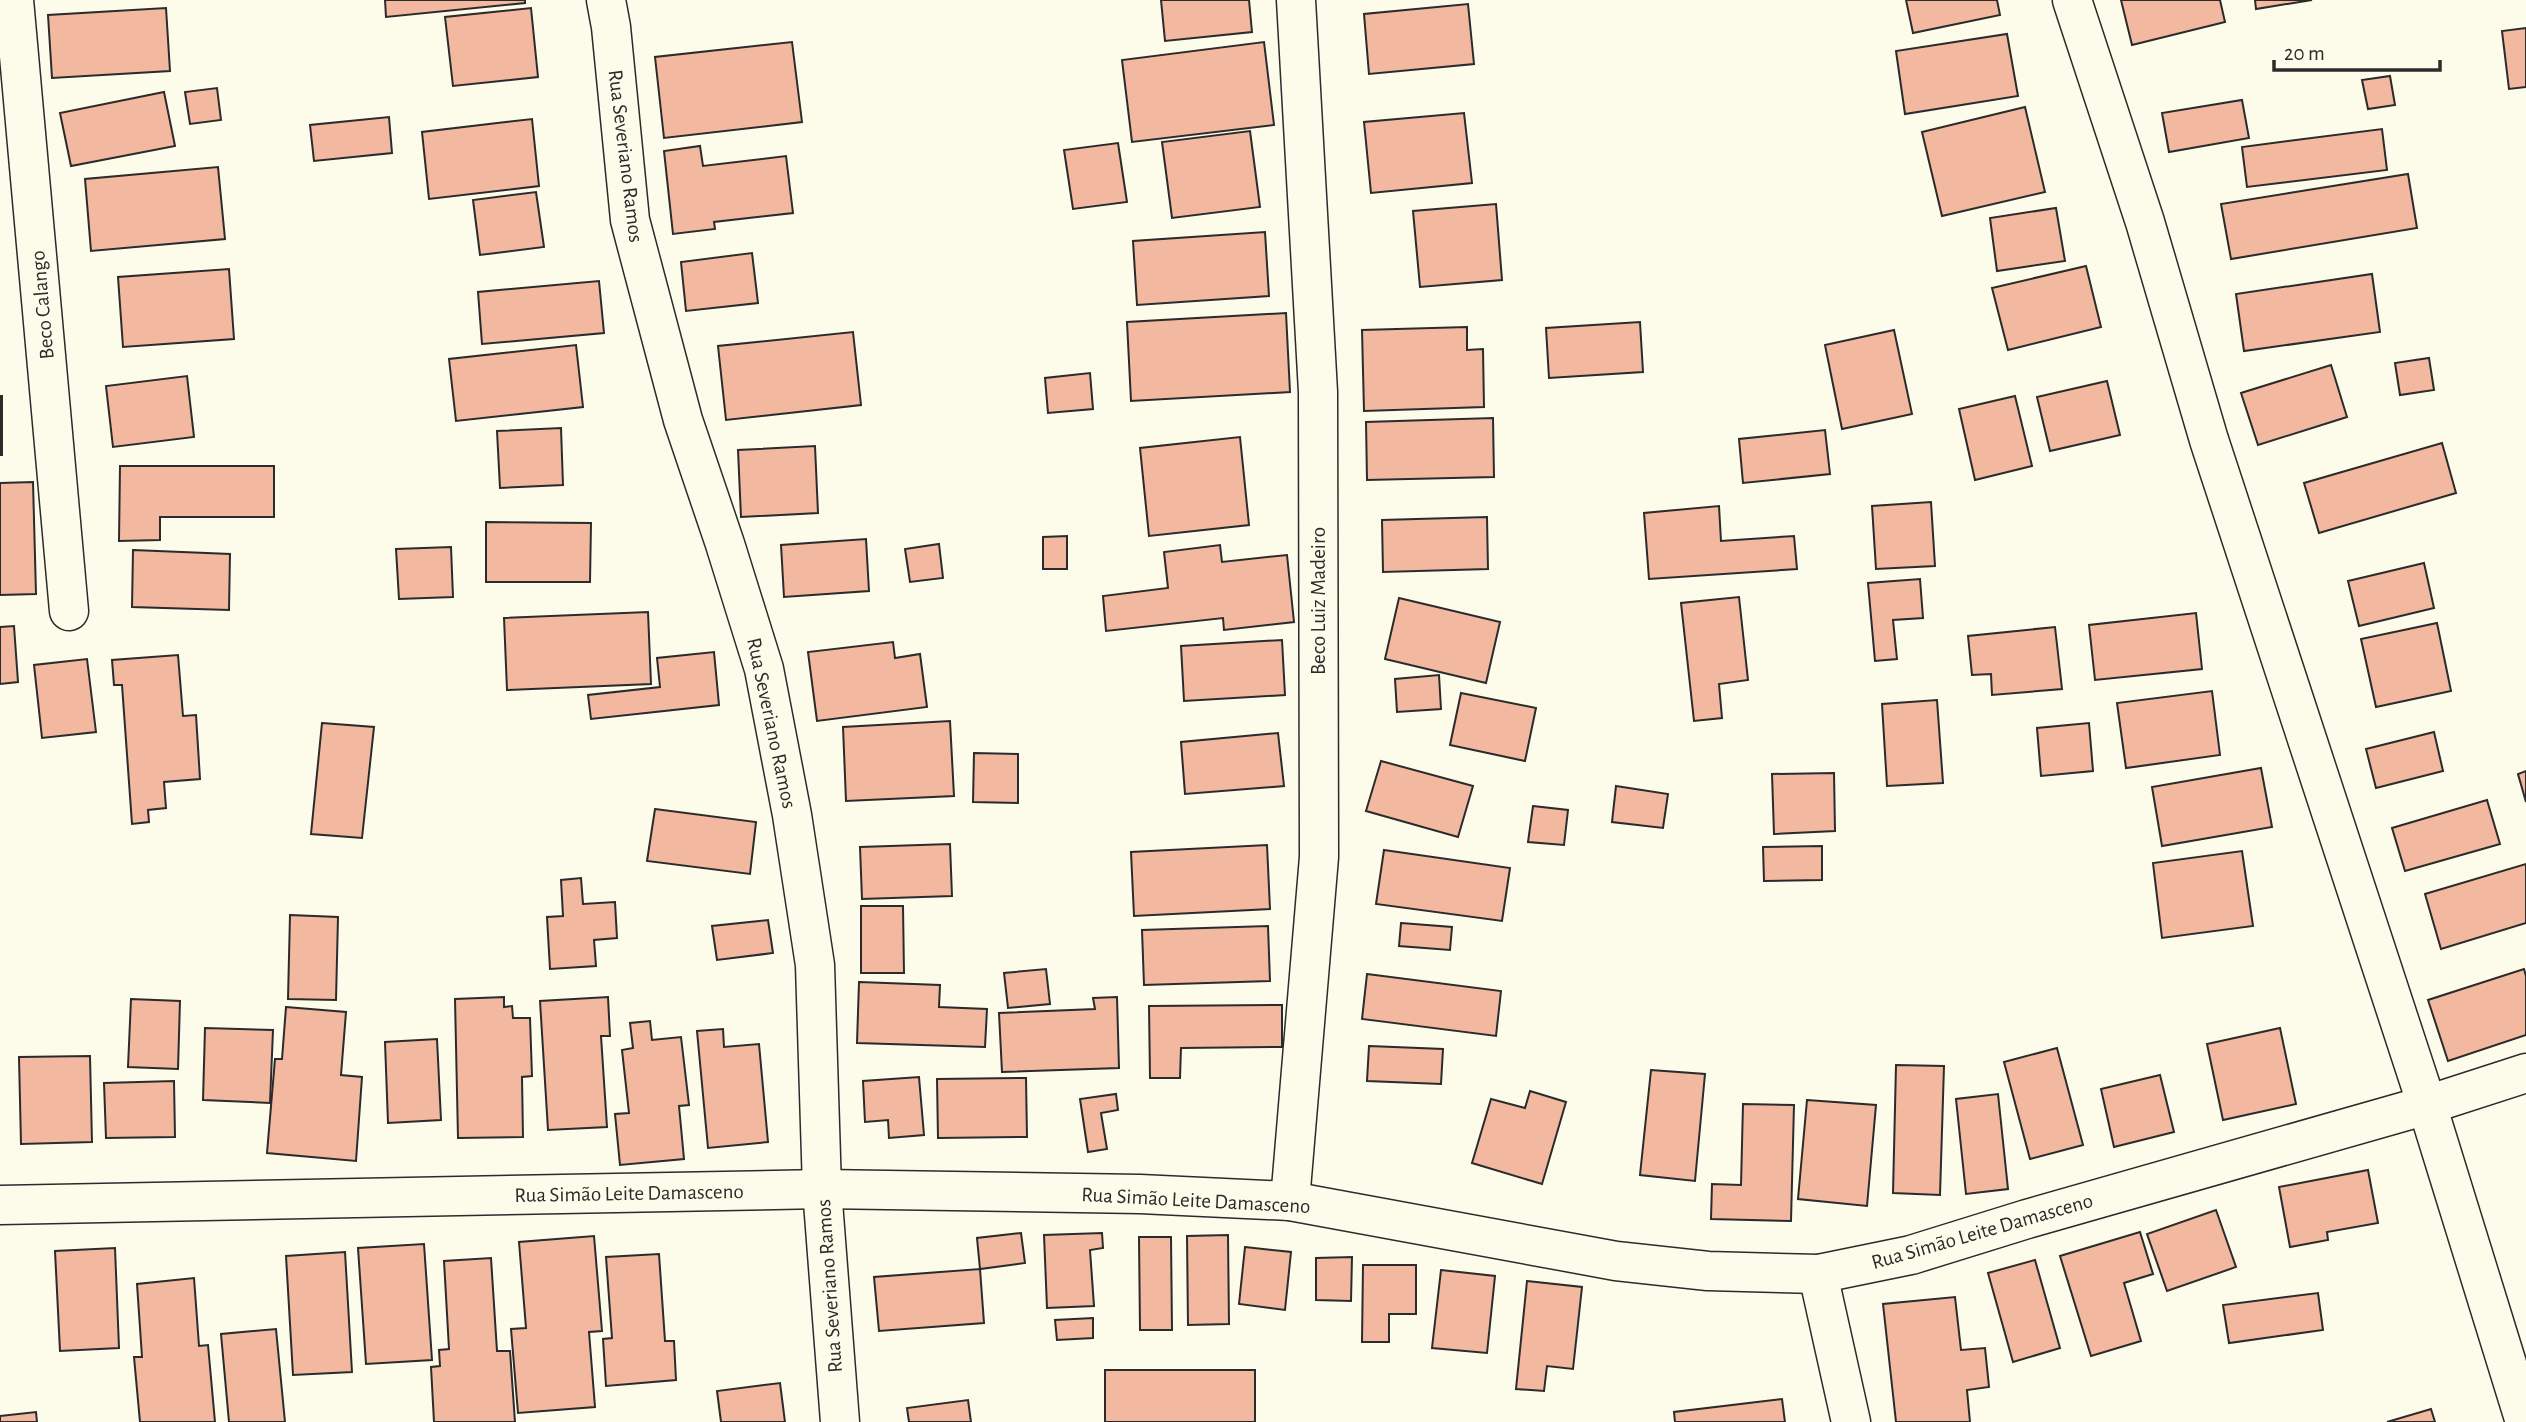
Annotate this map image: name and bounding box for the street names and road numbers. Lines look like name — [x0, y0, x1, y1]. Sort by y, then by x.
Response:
street label: Rua Severiano Ramos — [604, 68, 647, 244]
street label: Beco Calango — [27, 250, 58, 360]
street label: Beco Luiz Madeiro — [1308, 527, 1329, 675]
street label: Rua Severiano Ramos — [743, 636, 800, 810]
street label: Rua Simão Leite Damasceno — [514, 1181, 744, 1206]
street label: Rua Simão Leite Damasceno — [1081, 1184, 1311, 1217]
street label: Rua Simão Leite Damasceno — [1869, 1190, 2095, 1273]
street label: Rua Severiano Ramos — [813, 1198, 846, 1374]

